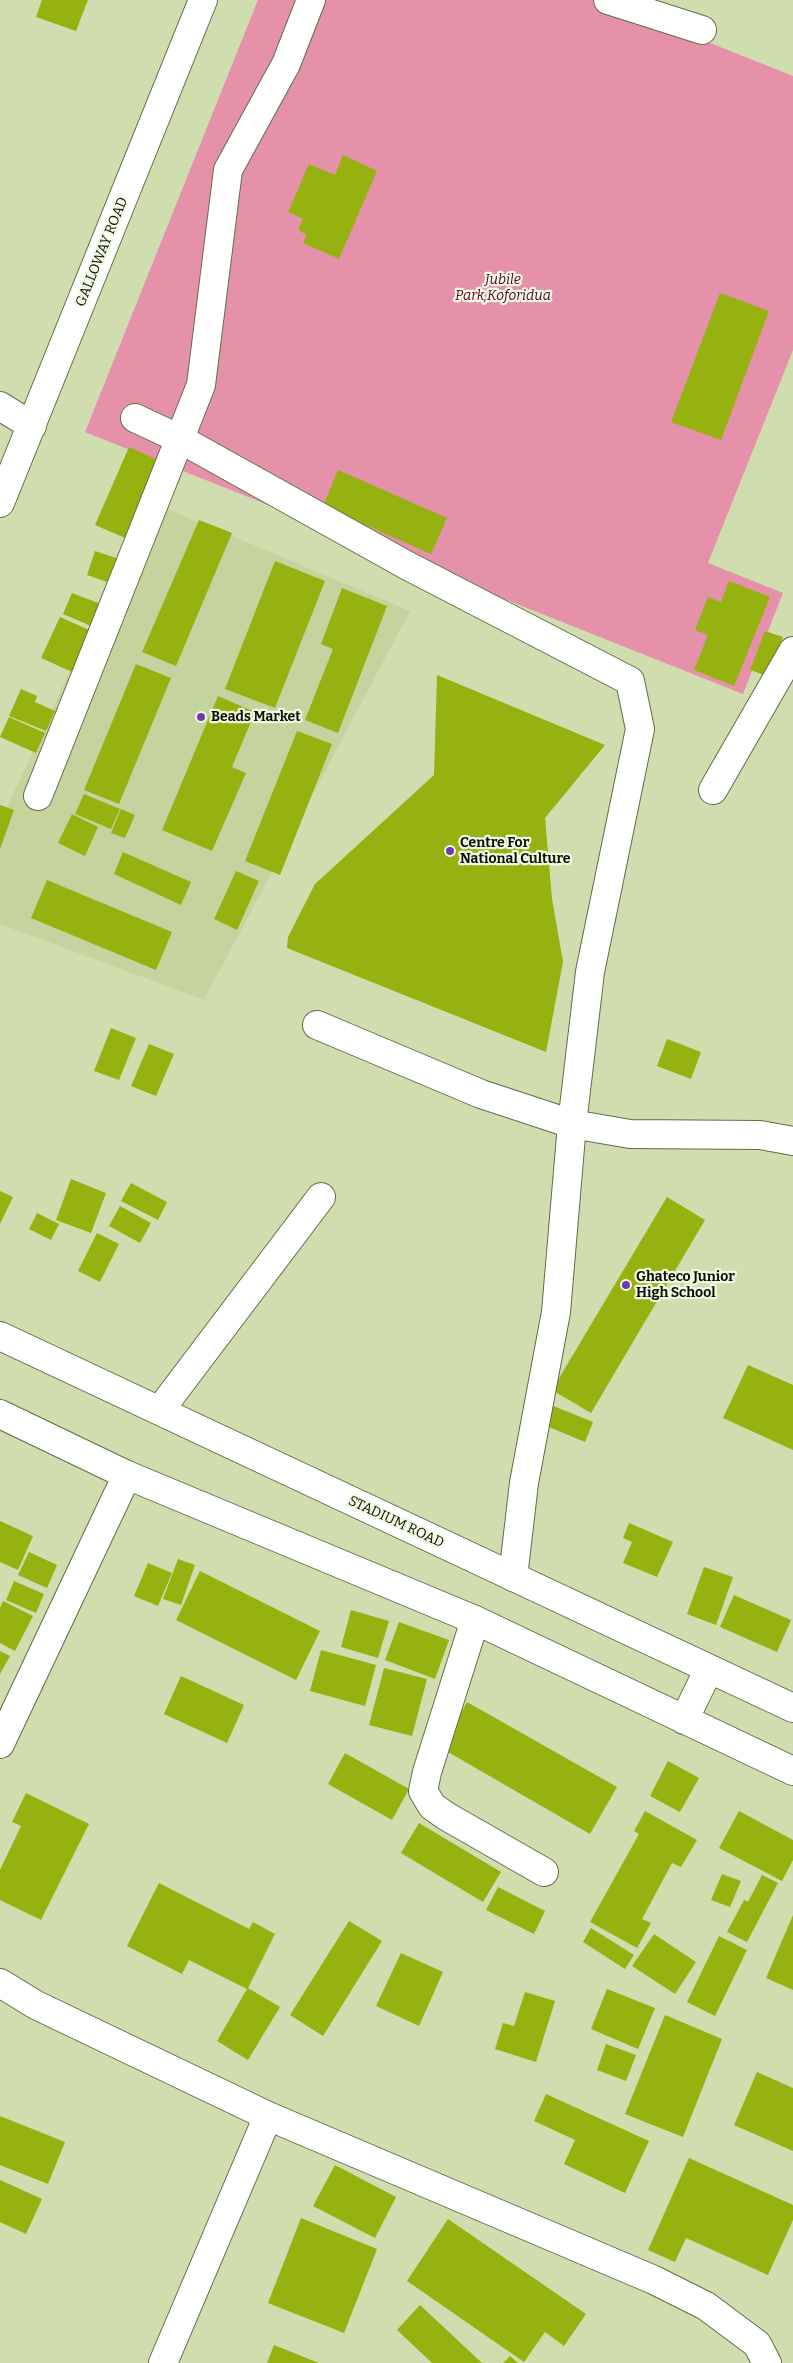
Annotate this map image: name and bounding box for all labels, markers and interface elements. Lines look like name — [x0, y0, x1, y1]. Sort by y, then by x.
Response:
street label: GALLOWAY ROAD — [72, 195, 132, 309]
park label: Jubile Park,Koforidua — [455, 272, 551, 304]
place label: Beads Market — [211, 709, 301, 725]
marker: Beads Market — [195, 711, 207, 723]
place label: Centre For National Culture — [460, 835, 570, 868]
marker: Centre For National Culture — [444, 845, 456, 857]
place label: Ghateco Junior High School — [636, 1269, 735, 1302]
marker: Ghateco Junior High School — [620, 1279, 632, 1291]
street label: STADIUM ROAD — [345, 1492, 447, 1552]

